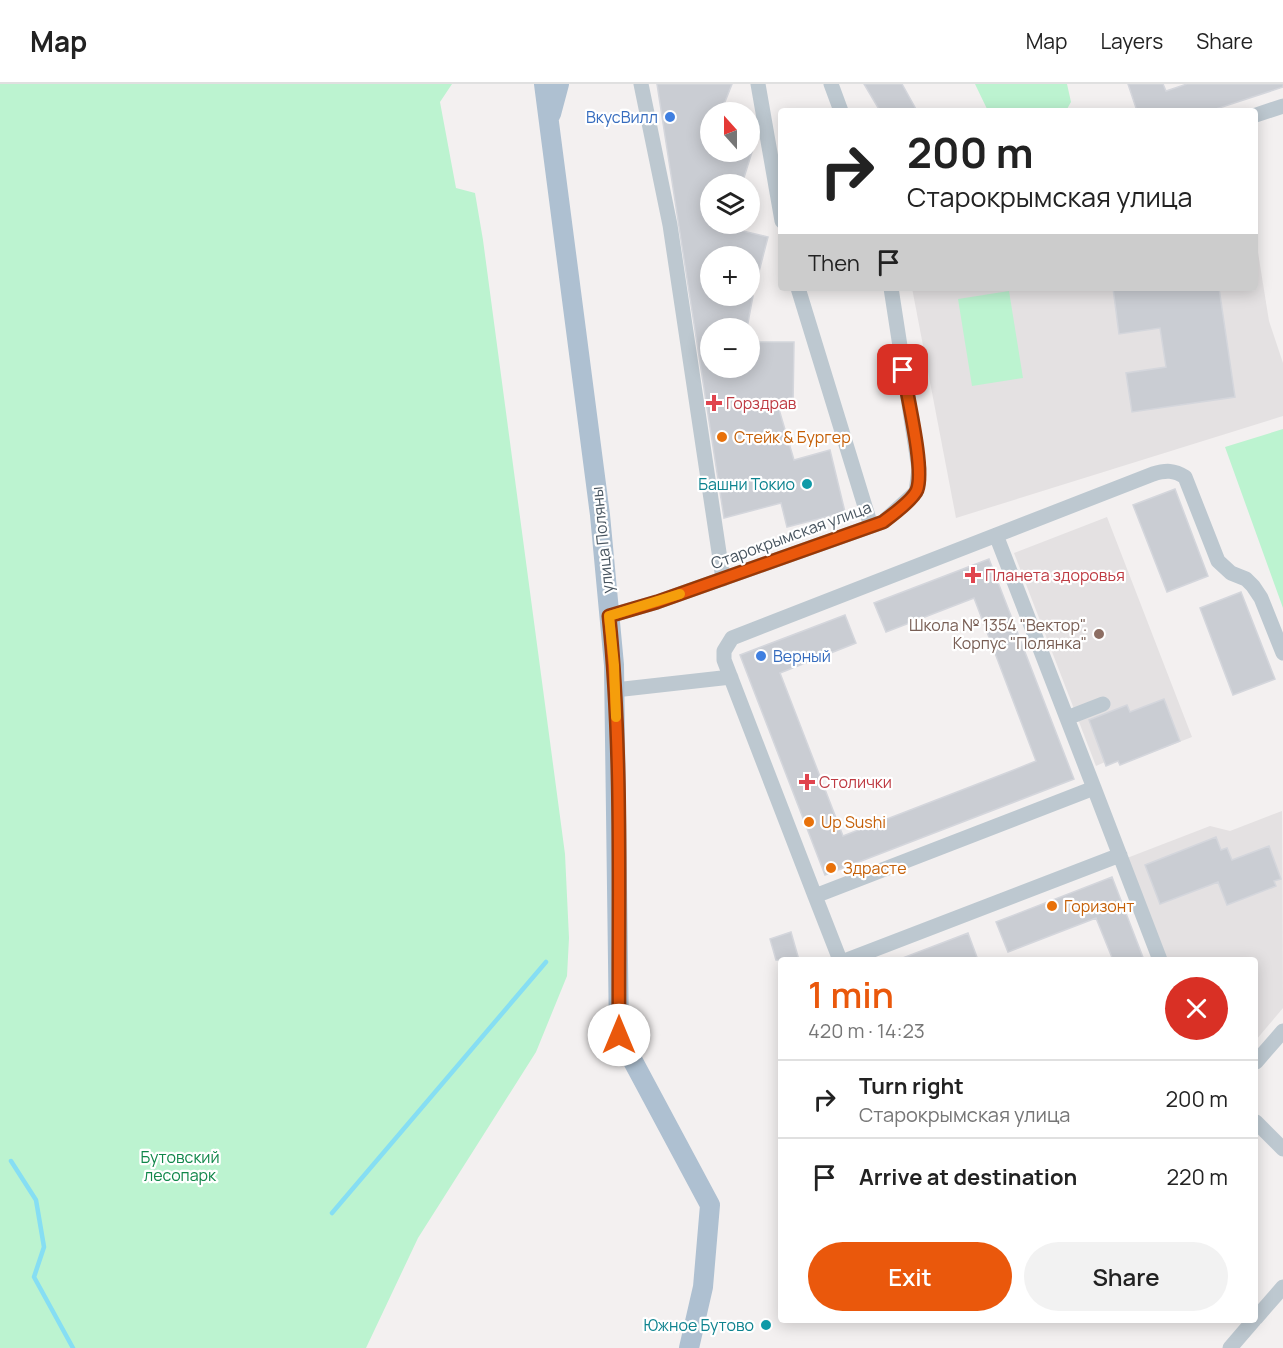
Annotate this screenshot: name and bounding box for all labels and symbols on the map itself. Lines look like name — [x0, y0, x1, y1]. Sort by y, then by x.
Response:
north arrow — [700, 102, 760, 162]
place label: ВкусВилл — [586, 106, 658, 128]
marker: ВкусВилл — [663, 110, 677, 124]
pin — [877, 344, 928, 395]
place label: Горздрав — [726, 392, 797, 414]
marker: Горздрав — [707, 396, 721, 410]
place label: Стейк & Бургер — [734, 426, 851, 448]
marker: Стейк & Бургер — [715, 430, 729, 444]
place label: Башни Токио — [698, 473, 795, 495]
marker: Башни Токио — [800, 477, 814, 491]
street label: улица Поляны — [585, 486, 619, 594]
street label: Старокрымская улица — [708, 496, 874, 574]
place label: Планета здоровья — [985, 564, 1125, 586]
marker: Планета здоровья — [966, 568, 980, 582]
place label: Школа № 1354 "Вектор". Корпус "Полянка" — [909, 614, 1087, 654]
marker: Школа № 1354 "Вектор". Корпус "Полянка" — [1092, 627, 1106, 641]
place label: Верный — [773, 645, 831, 667]
marker: Верный — [754, 649, 768, 663]
place label: Столички — [819, 771, 892, 793]
marker: Столички — [800, 775, 814, 789]
place label: Up Sushi — [821, 811, 886, 833]
marker: Up Sushi — [802, 815, 816, 829]
place label: Здрасте — [843, 857, 907, 879]
marker: Здрасте — [824, 861, 838, 875]
place label: Горизонт — [1064, 895, 1134, 917]
marker: Горизонт — [1045, 899, 1059, 913]
position arrow — [587, 1003, 651, 1067]
park label: Бутовский лесопарк — [140, 1146, 220, 1186]
place label: Южное Бутово — [643, 1314, 754, 1336]
marker: Южное Бутово — [759, 1318, 773, 1332]

